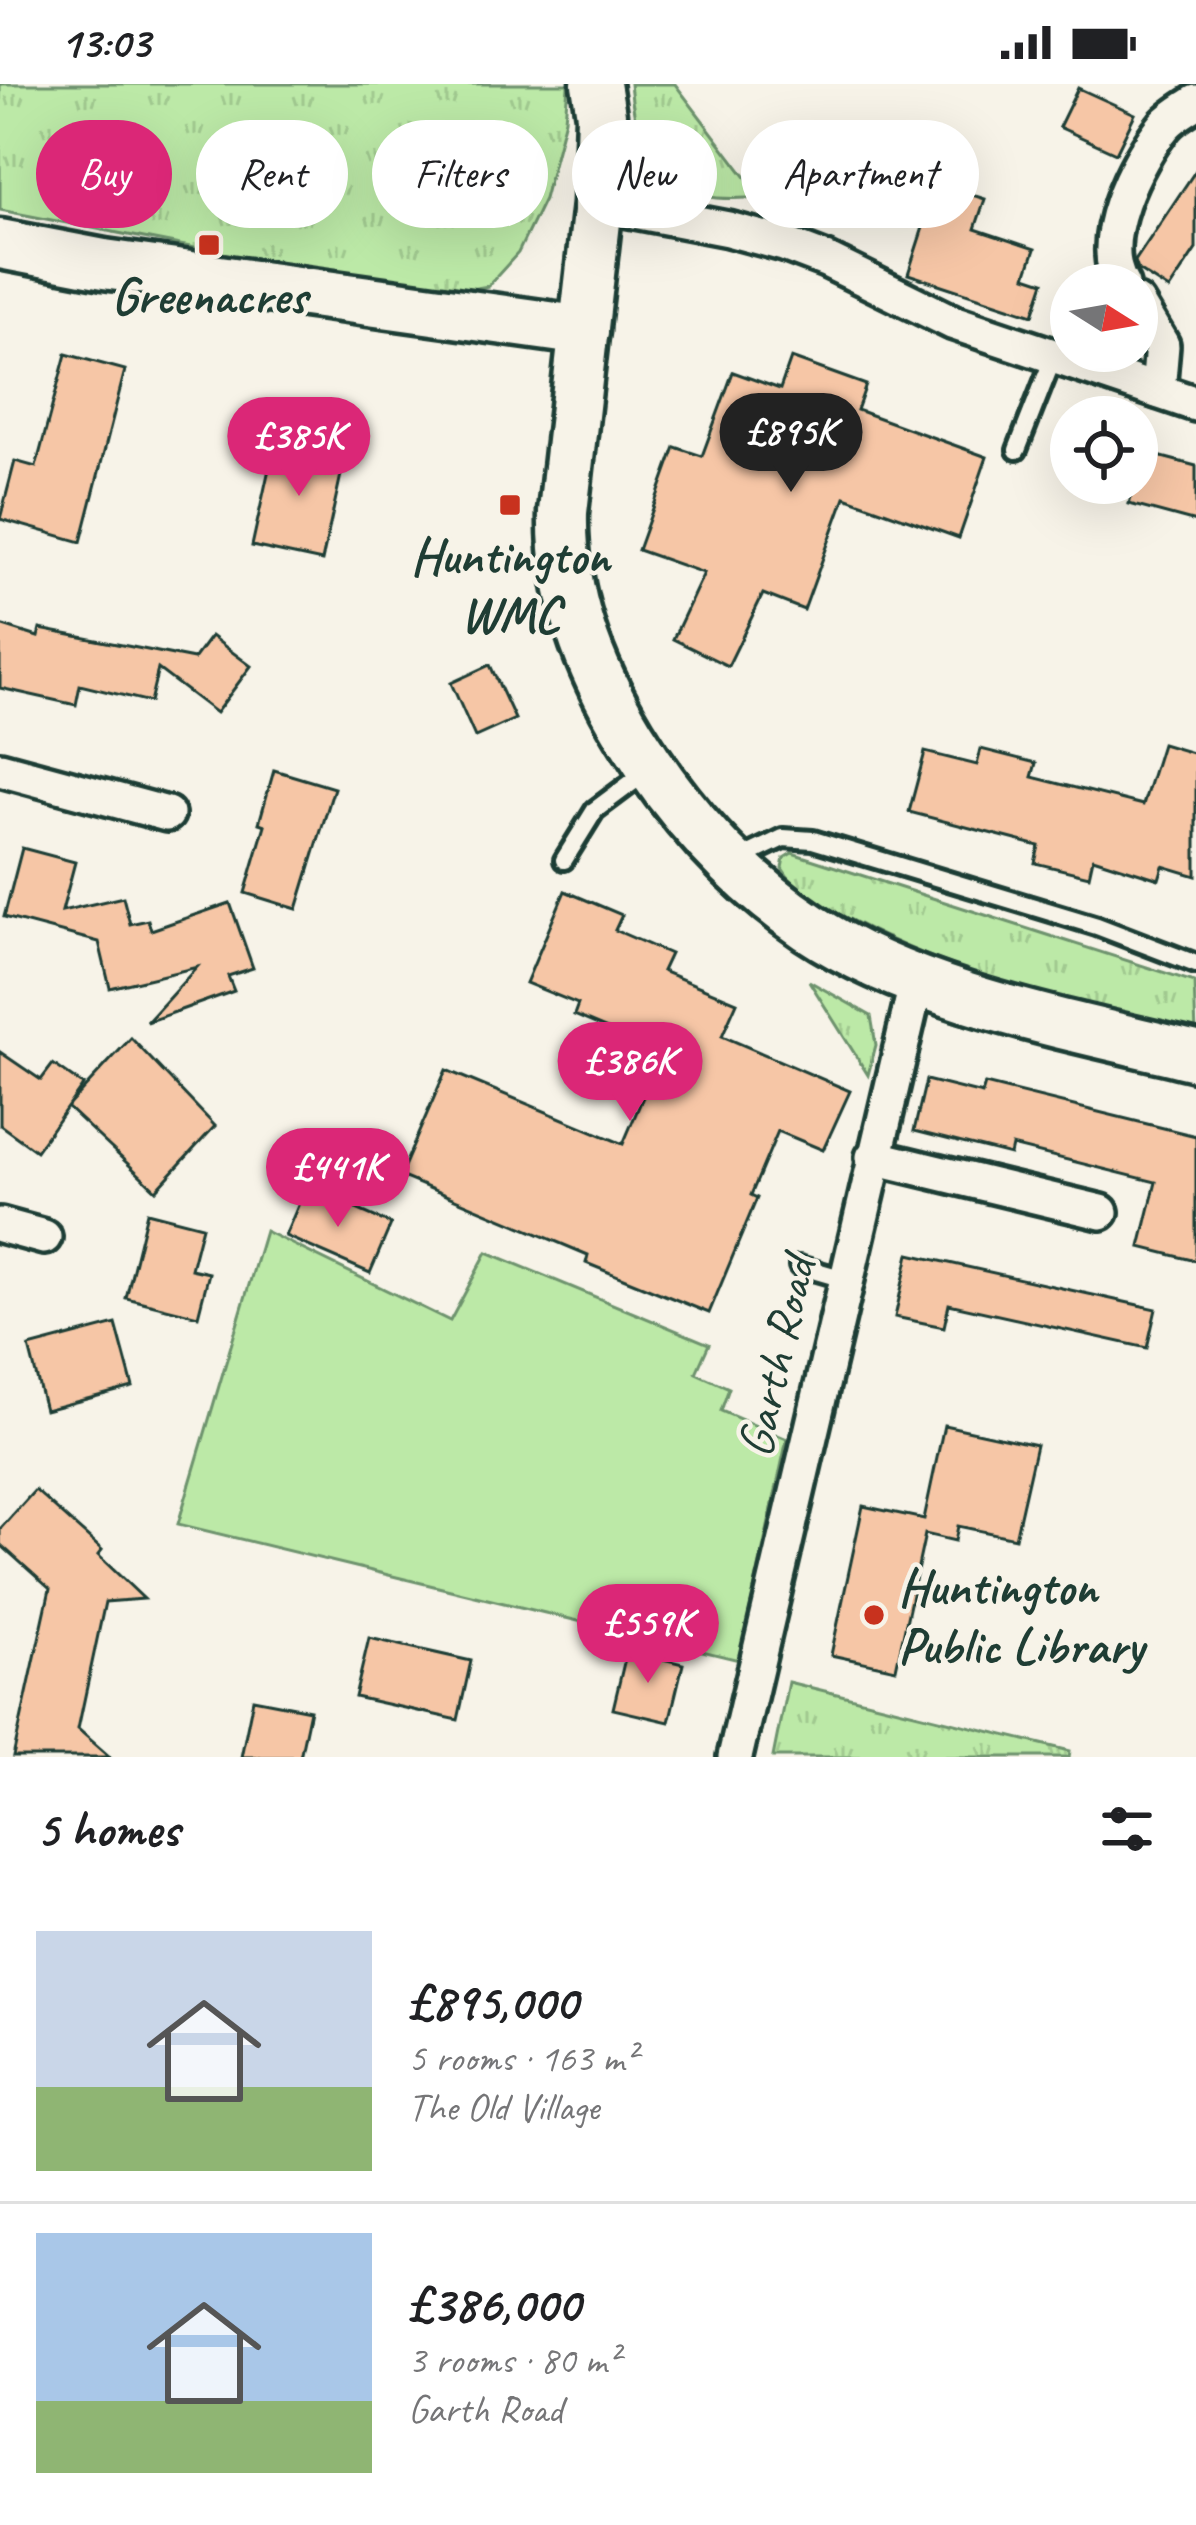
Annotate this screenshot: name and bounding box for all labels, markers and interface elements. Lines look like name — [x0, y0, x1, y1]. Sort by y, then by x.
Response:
text: 13:03 — [60, 14, 150, 71]
chip: Buy — [36, 120, 172, 228]
chip: Rent — [196, 120, 348, 228]
chip: Filters — [372, 120, 548, 228]
chip: New — [572, 120, 717, 228]
chip: Apartment — [741, 120, 979, 228]
marker: Greenacres — [196, 232, 222, 258]
place label: Greenacres — [111, 264, 312, 328]
north arrow — [1050, 264, 1158, 372]
map controls — [1050, 264, 1158, 504]
pin: £895K — [707, 393, 875, 495]
button: locate — [1050, 396, 1158, 504]
pin: £385K — [215, 397, 383, 499]
text: £895K — [747, 407, 835, 456]
text: £385K — [254, 411, 344, 460]
marker: Huntington WMC — [497, 492, 523, 518]
place label: Huntington WMC — [410, 524, 612, 647]
pin: £386K — [546, 1022, 714, 1124]
text: £386K — [585, 1036, 675, 1085]
pin: £441K — [254, 1128, 422, 1230]
text: £441K — [293, 1142, 383, 1191]
street label: Garth Road — [722, 1245, 831, 1463]
place label: Huntington Public Library — [898, 1555, 1148, 1678]
pin: £559K — [564, 1584, 732, 1686]
text: £559K — [604, 1598, 692, 1647]
marker: Huntington Public Library — [861, 1602, 887, 1628]
icon: filters — [1094, 1796, 1160, 1862]
text: 5 homes — [36, 1797, 179, 1861]
text: £895,000 — [408, 1970, 577, 2034]
icon: home — [132, 1979, 276, 2123]
text: 5 rooms · 163 m² — [408, 2034, 636, 2083]
text: The Old Village — [408, 2083, 599, 2132]
text: £386,000 — [408, 2272, 580, 2336]
icon: home — [132, 2281, 276, 2425]
text: 3 rooms · 80 m² — [408, 2336, 619, 2385]
text: Garth Road — [408, 2385, 563, 2434]

